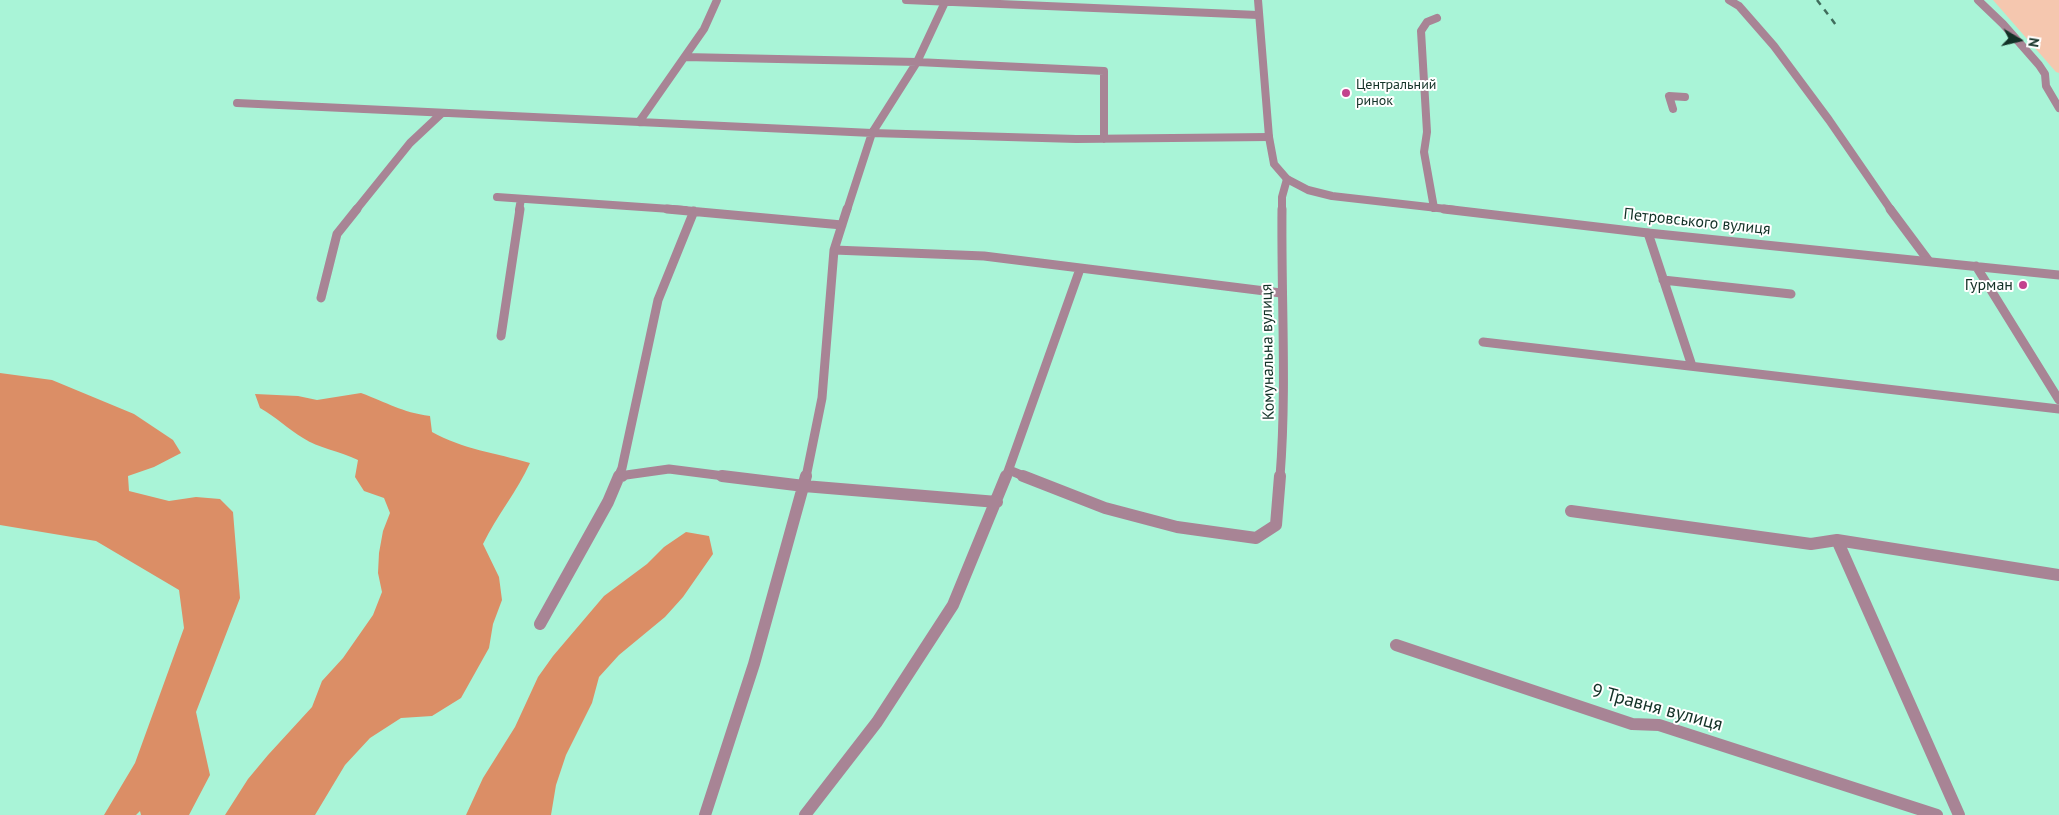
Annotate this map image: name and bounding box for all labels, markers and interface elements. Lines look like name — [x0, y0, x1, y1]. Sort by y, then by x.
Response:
north arrow — [1994, 15, 2044, 65]
text: N — [2024, 36, 2043, 48]
place label: Центральний ринок — [1356, 77, 1436, 110]
marker: Центральний ринок — [1340, 87, 1352, 99]
street label: Петровського вулиця — [1622, 205, 1772, 239]
place label: Гурман — [1965, 275, 2013, 295]
marker: Гурман — [2017, 279, 2029, 291]
street label: Комунальна вулиця — [1257, 284, 1279, 420]
street label: 9 Травня вулиця — [1589, 680, 1725, 736]

